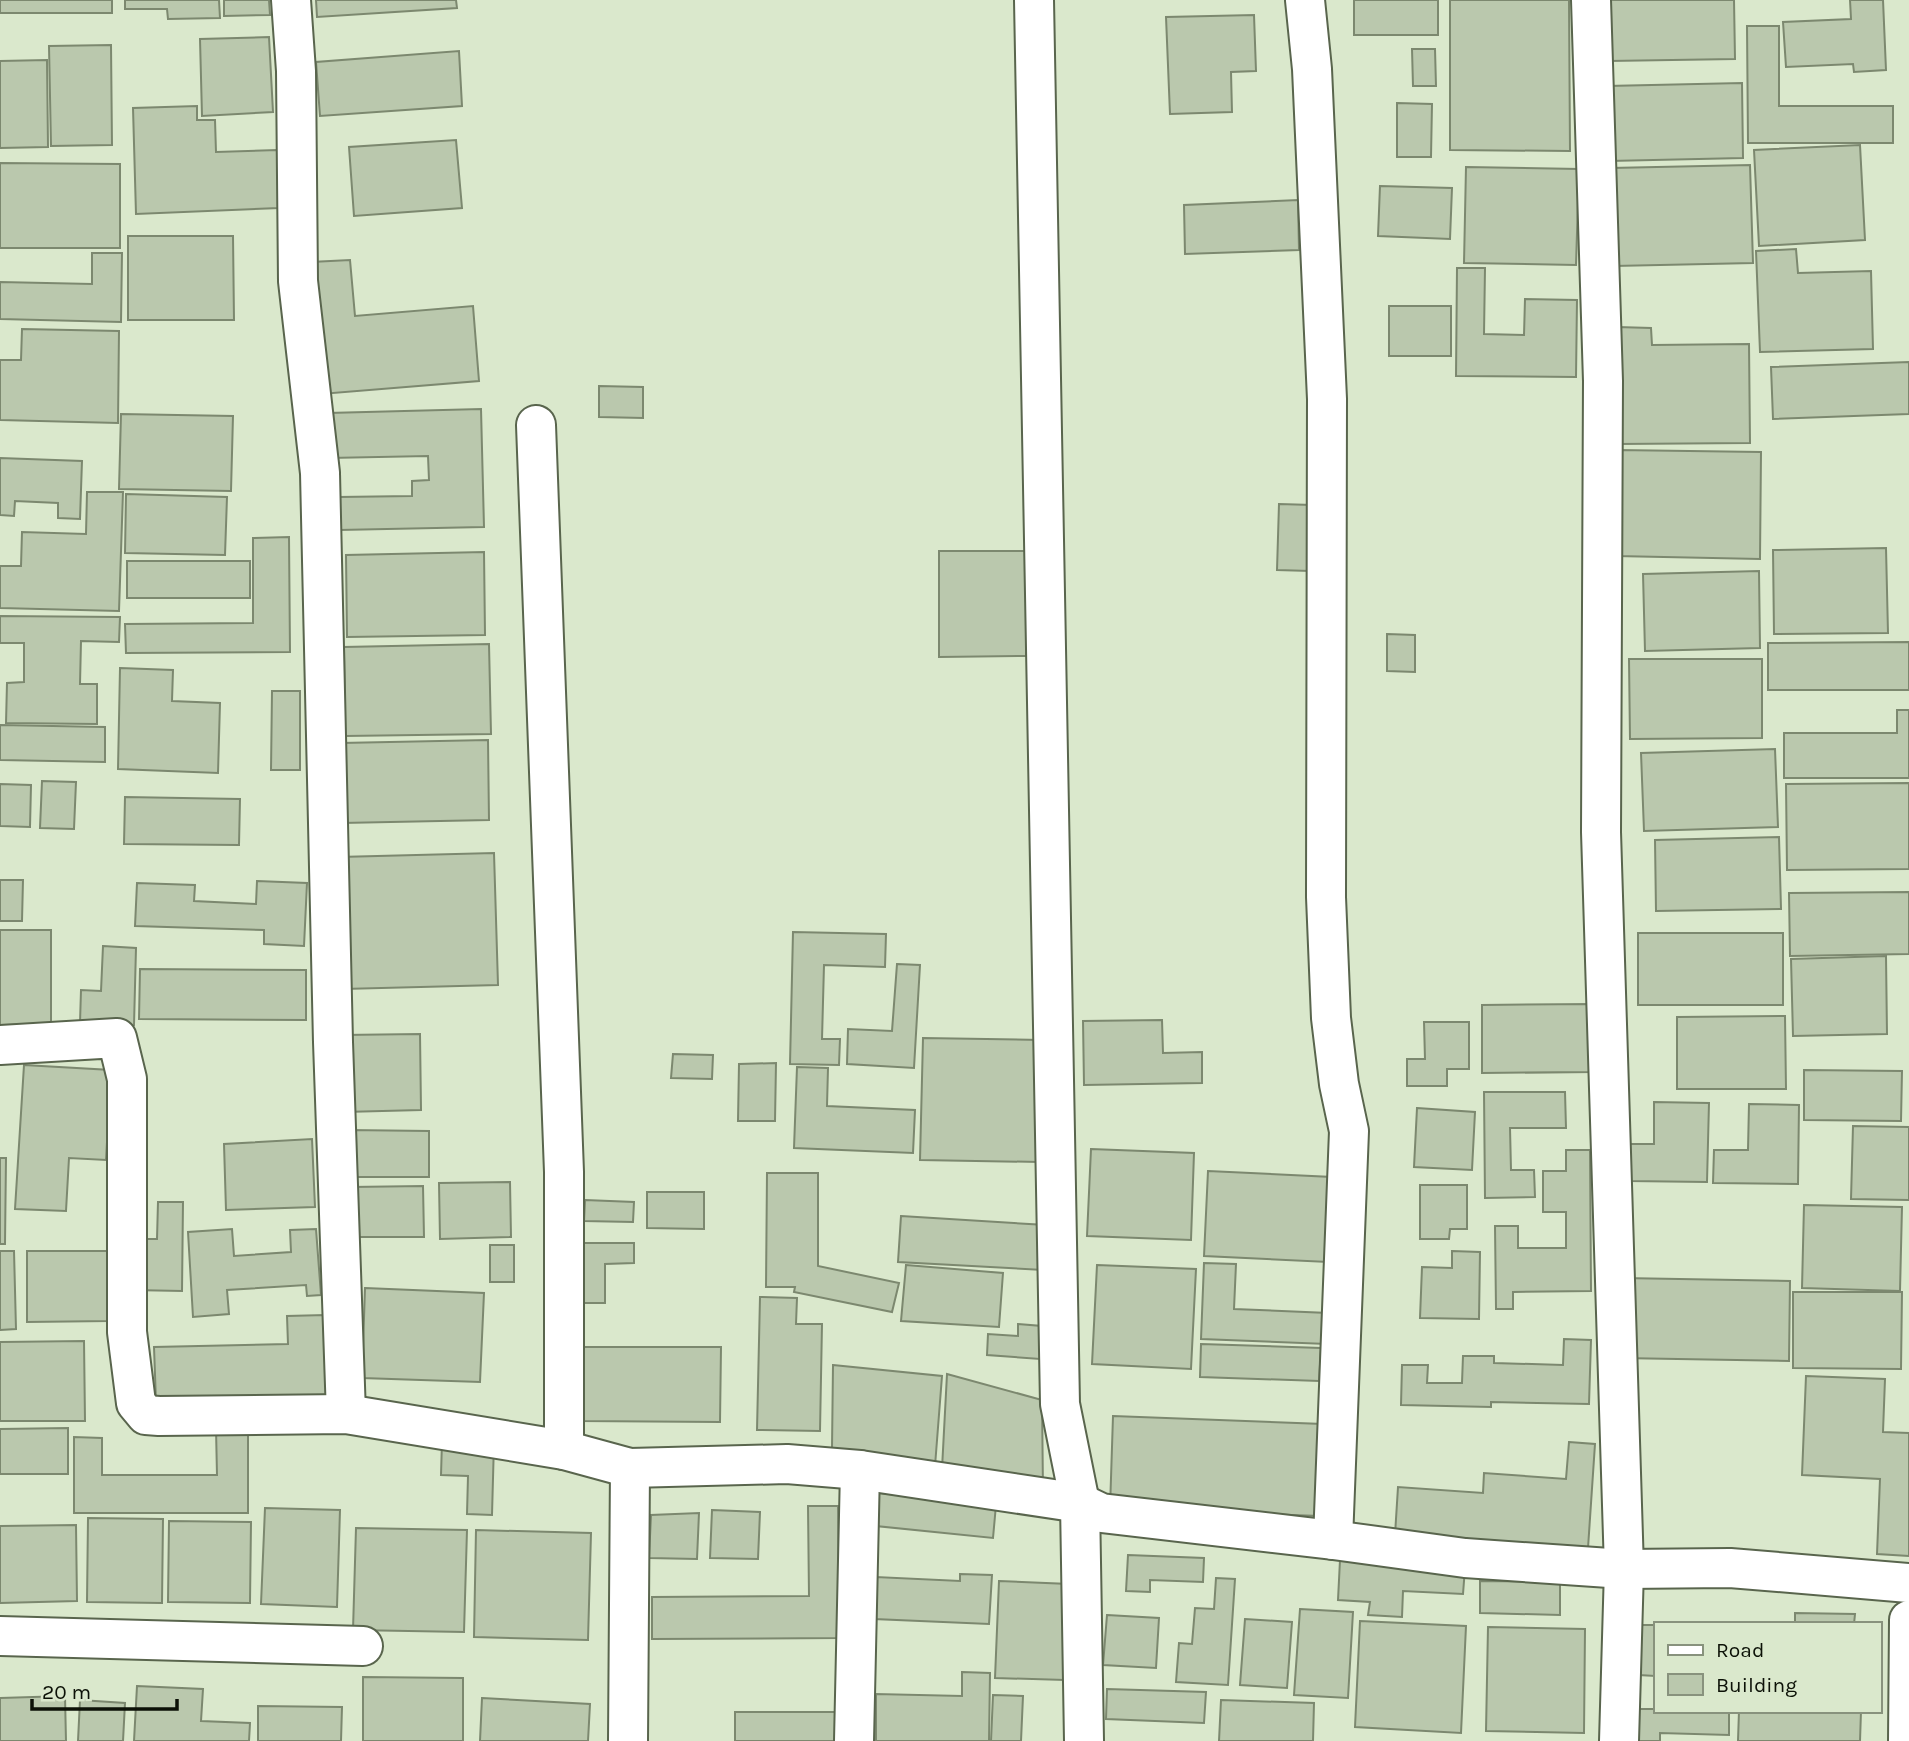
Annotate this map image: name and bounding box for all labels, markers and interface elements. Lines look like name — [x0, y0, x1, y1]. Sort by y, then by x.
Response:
legend — [1654, 1622, 1881, 1713]
text: Road — [1716, 1638, 1764, 1662]
scale bar — [32, 1668, 177, 1712]
text: Building — [1716, 1673, 1797, 1697]
text: 20 m — [42, 1680, 91, 1704]

